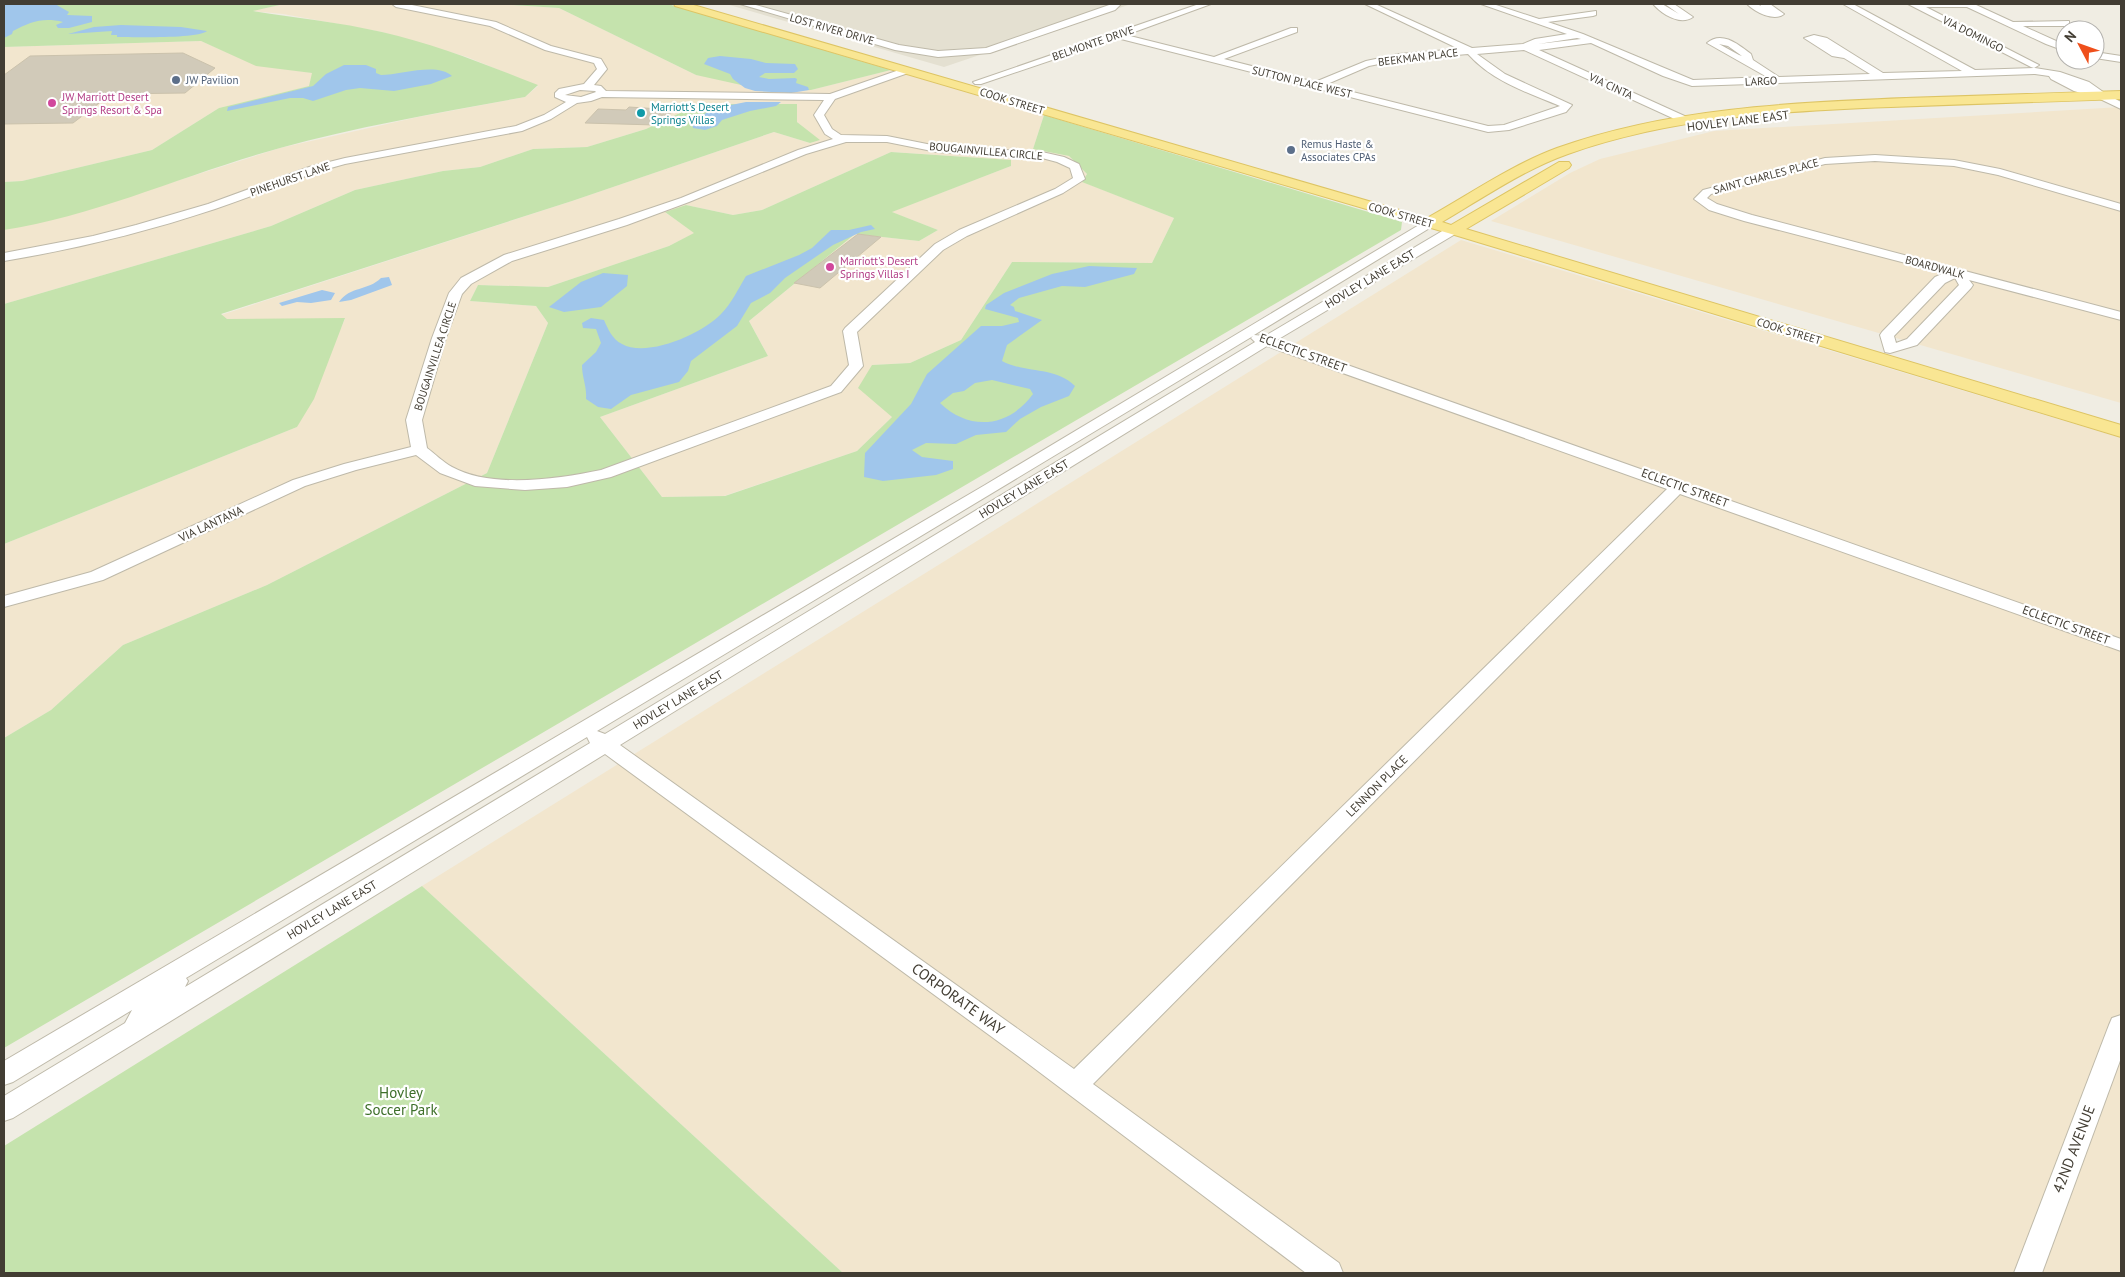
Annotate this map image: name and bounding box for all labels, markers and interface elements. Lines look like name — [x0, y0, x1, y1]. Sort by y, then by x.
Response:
street label: LOST RIVER DRIVE — [788, 10, 876, 48]
street label: VIA DOMINGO — [1939, 12, 2006, 55]
north arrow — [2055, 20, 2105, 70]
street label: BELMONTE DRIVE — [1050, 22, 1136, 64]
text: N — [2060, 27, 2080, 46]
street label: BEEKMAN PLACE — [1377, 45, 1459, 69]
street label: SUTTON PLACE WEST — [1250, 63, 1354, 101]
street label: VIA CINTA — [1586, 69, 1636, 103]
place label: JW Pavilion — [185, 73, 239, 87]
street label: LARGO — [1744, 73, 1778, 89]
marker: JW Pavilion — [170, 74, 182, 86]
street label: COOK STREET — [978, 85, 1046, 117]
place label: JW Marriott Desert Springs Resort & Spa — [61, 90, 162, 117]
marker: JW Marriott Desert Springs Resort & Spa — [46, 97, 58, 109]
place label: Marriott's Desert Springs Villas — [651, 100, 729, 127]
marker: Marriott's Desert Springs Villas — [635, 107, 647, 119]
street label: HOVLEY LANE EAST — [1686, 107, 1790, 134]
place label: Remus Haste & Associates CPAs — [1301, 137, 1376, 164]
street label: BOUGAINVILLEA CIRCLE — [929, 139, 1043, 163]
marker: Remus Haste & Associates CPAs — [1285, 144, 1297, 156]
street label: SAINT CHARLES PLACE — [1712, 155, 1820, 197]
street label: PINEHURST LANE — [248, 159, 332, 199]
street label: COOK STREET — [1367, 199, 1435, 231]
street label: HOVLEY LANE EAST — [1322, 246, 1418, 311]
street label: BOARDWALK — [1904, 252, 1967, 282]
place label: Marriott's Desert Springs Villas I — [840, 254, 918, 281]
marker: Marriott's Desert Springs Villas I — [824, 261, 836, 273]
street label: BOUGAINVILLEA CIRCLE — [411, 300, 459, 412]
street label: COOK STREET — [1755, 315, 1823, 347]
street label: ECLECTIC STREET — [1257, 330, 1349, 375]
street label: HOVLEY LANE EAST — [976, 456, 1072, 521]
street label: ECLECTIC STREET — [1639, 465, 1731, 510]
street label: VIA LANTANA — [175, 502, 245, 545]
street label: ECLECTIC STREET — [2020, 602, 2112, 647]
street label: HOVLEY LANE EAST — [630, 667, 726, 732]
street label: LENNON PLACE — [1343, 752, 1411, 820]
street label: HOVLEY LANE EAST — [284, 877, 380, 942]
street label: CORPORATE WAY — [908, 958, 1009, 1039]
park label: Hovley Soccer Park — [364, 1083, 438, 1119]
street label: 42ND AVENUE — [2048, 1102, 2099, 1195]

